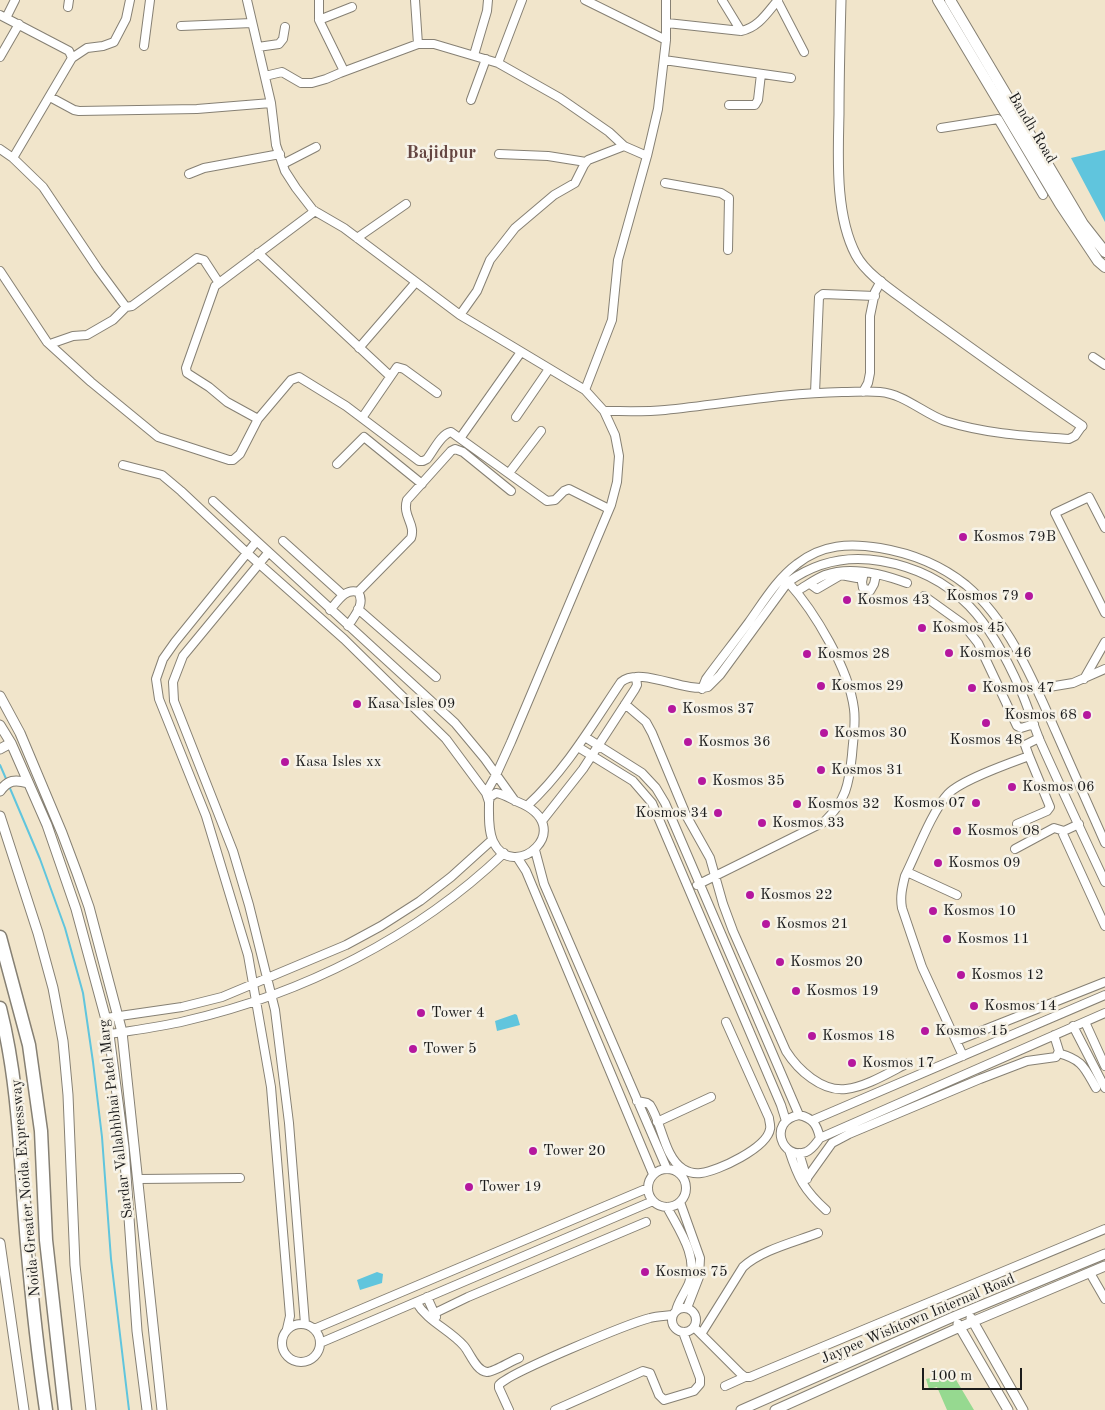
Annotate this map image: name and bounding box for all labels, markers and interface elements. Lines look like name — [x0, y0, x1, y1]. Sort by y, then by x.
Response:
street label: Bandh Road — [1004, 89, 1060, 167]
district label: Bajidpur — [406, 142, 476, 164]
place label: Kosmos 79B — [973, 528, 1056, 546]
marker: Kosmos 79B — [957, 531, 969, 543]
place label: Kosmos 79 — [946, 587, 1019, 605]
marker: Kosmos 79 — [1023, 590, 1035, 602]
place label: Kosmos 43 — [857, 591, 930, 609]
marker: Kosmos 43 — [841, 594, 853, 606]
place label: Kosmos 45 — [932, 619, 1005, 637]
marker: Kosmos 45 — [916, 622, 928, 634]
place label: Kosmos 46 — [959, 644, 1032, 662]
place label: Kosmos 28 — [817, 645, 890, 663]
marker: Kosmos 46 — [943, 647, 955, 659]
marker: Kosmos 28 — [801, 648, 813, 660]
place label: Kosmos 29 — [831, 677, 904, 695]
place label: Kosmos 47 — [982, 679, 1055, 697]
marker: Kosmos 29 — [815, 680, 827, 692]
marker: Kosmos 47 — [966, 682, 978, 694]
place label: Kasa Isles 09 — [367, 695, 455, 713]
marker: Kasa Isles 09 — [351, 698, 363, 710]
place label: Kosmos 37 — [682, 700, 755, 718]
marker: Kosmos 37 — [666, 703, 678, 715]
place label: Kosmos 68 — [1004, 706, 1077, 724]
marker: Kosmos 68 — [1081, 709, 1093, 721]
marker: Kosmos 48 — [980, 717, 992, 729]
place label: Kosmos 30 — [834, 724, 907, 742]
marker: Kosmos 30 — [818, 727, 830, 739]
place label: Kosmos 48 — [950, 731, 1022, 749]
place label: Kosmos 36 — [698, 733, 771, 751]
marker: Kosmos 36 — [682, 736, 694, 748]
place label: Kasa Isles xx — [295, 753, 382, 771]
marker: Kasa Isles xx — [279, 756, 291, 768]
place label: Kosmos 31 — [831, 761, 904, 779]
marker: Kosmos 31 — [815, 764, 827, 776]
place label: Kosmos 35 — [712, 772, 785, 790]
marker: Kosmos 35 — [696, 775, 708, 787]
place label: Kosmos 06 — [1022, 778, 1095, 796]
marker: Kosmos 06 — [1006, 781, 1018, 793]
place label: Kosmos 07 — [893, 794, 966, 812]
place label: Kosmos 32 — [807, 795, 880, 813]
marker: Kosmos 07 — [970, 797, 982, 809]
marker: Kosmos 32 — [791, 798, 803, 810]
place label: Kosmos 34 — [635, 804, 708, 822]
marker: Kosmos 34 — [712, 807, 724, 819]
place label: Kosmos 33 — [772, 814, 845, 832]
marker: Kosmos 33 — [756, 817, 768, 829]
place label: Kosmos 08 — [967, 822, 1040, 840]
marker: Kosmos 08 — [951, 825, 963, 837]
place label: Kosmos 09 — [948, 854, 1021, 872]
marker: Kosmos 09 — [932, 857, 944, 869]
place label: Kosmos 22 — [760, 886, 833, 904]
marker: Kosmos 22 — [744, 889, 756, 901]
place label: Kosmos 10 — [943, 902, 1016, 920]
marker: Kosmos 10 — [927, 905, 939, 917]
place label: Kosmos 21 — [776, 915, 849, 933]
marker: Kosmos 21 — [760, 918, 772, 930]
place label: Kosmos 11 — [957, 930, 1030, 948]
marker: Kosmos 11 — [941, 933, 953, 945]
place label: Kosmos 20 — [790, 953, 863, 971]
marker: Kosmos 20 — [774, 956, 786, 968]
place label: Kosmos 12 — [971, 966, 1044, 984]
marker: Kosmos 12 — [955, 969, 967, 981]
place label: Kosmos 19 — [806, 982, 879, 1000]
marker: Kosmos 19 — [790, 985, 802, 997]
place label: Kosmos 14 — [984, 997, 1057, 1015]
marker: Kosmos 14 — [968, 1000, 980, 1012]
place label: Tower 4 — [431, 1004, 485, 1022]
marker: Tower 4 — [415, 1007, 427, 1019]
street label: Sardar Vallabhbhai Patel Marg — [95, 1018, 137, 1220]
place label: Kosmos 15 — [935, 1022, 1008, 1040]
marker: Kosmos 15 — [919, 1025, 931, 1037]
place label: Kosmos 18 — [822, 1027, 895, 1045]
marker: Kosmos 18 — [806, 1030, 818, 1042]
place label: Tower 5 — [423, 1040, 477, 1058]
marker: Tower 5 — [407, 1043, 419, 1055]
place label: Kosmos 17 — [862, 1054, 935, 1072]
marker: Kosmos 17 — [846, 1057, 858, 1069]
street label: Noida-Greater Noida Expressway — [8, 1078, 44, 1298]
place label: Tower 20 — [543, 1142, 605, 1160]
marker: Tower 20 — [527, 1145, 539, 1157]
place label: Tower 19 — [479, 1178, 541, 1196]
marker: Tower 19 — [463, 1181, 475, 1193]
place label: Kosmos 75 — [655, 1263, 728, 1281]
marker: Kosmos 75 — [639, 1266, 651, 1278]
street label: Jaypee Wishtown Internal Road — [818, 1270, 1018, 1368]
scale bar — [925, 1358, 1025, 1390]
text: 100 m — [930, 1369, 972, 1384]

